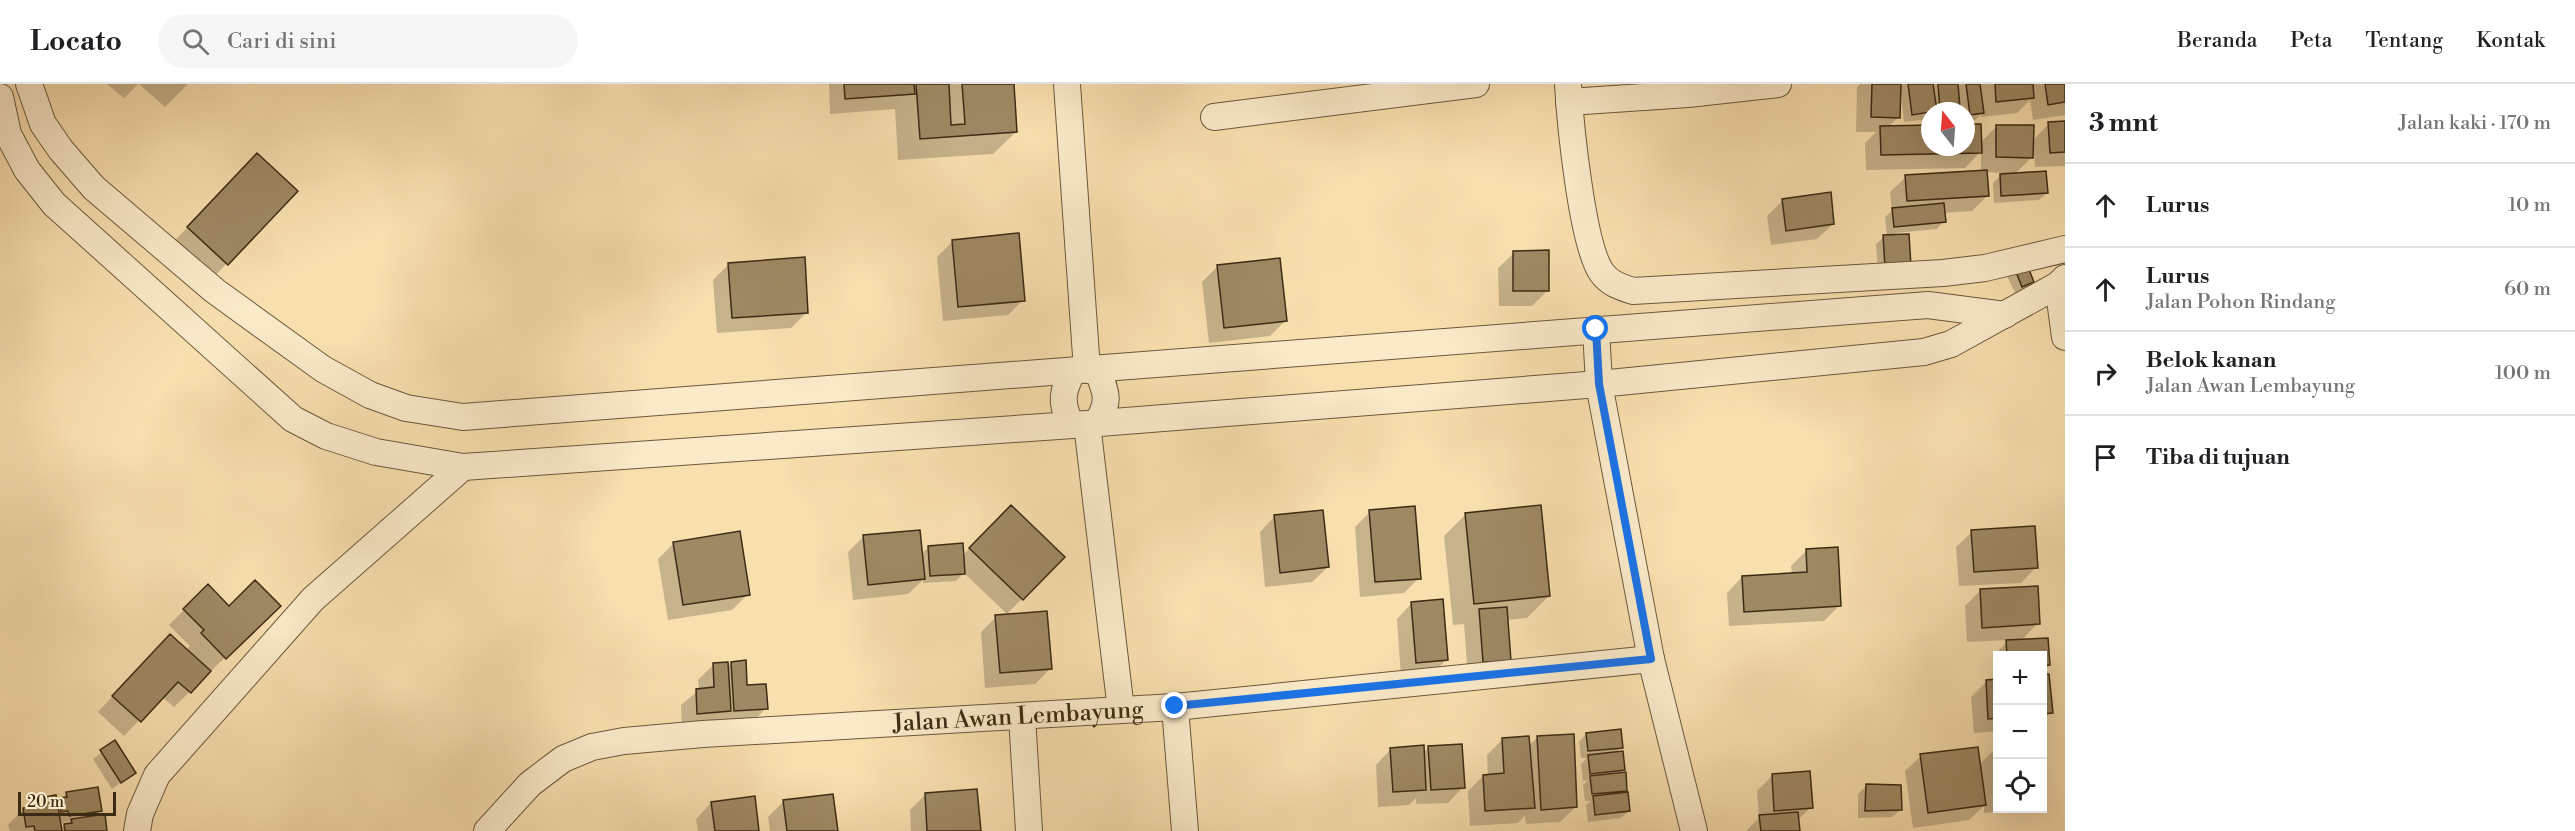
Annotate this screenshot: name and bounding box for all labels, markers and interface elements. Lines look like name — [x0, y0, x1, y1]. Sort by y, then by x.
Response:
search box — [158, 14, 578, 68]
text: Locato — [30, 24, 122, 59]
icon: search — [179, 25, 212, 58]
text: Cari di sini — [227, 28, 336, 55]
text: Beranda — [2177, 28, 2257, 54]
text: Peta — [2290, 28, 2332, 54]
text: Tentang — [2365, 28, 2443, 54]
text: Kontak — [2476, 28, 2545, 54]
north arrow — [1921, 102, 1975, 156]
text: 3 mnt — [2089, 107, 2158, 139]
text: Jalan kaki · 170 m — [2398, 111, 2551, 136]
icon: ahead — [2089, 189, 2122, 222]
text: Lurus — [2146, 192, 2209, 219]
text: 10 m — [2508, 193, 2551, 218]
text: Lurus — [2146, 263, 2209, 290]
icon: ahead — [2089, 273, 2122, 306]
text: 60 m — [2504, 277, 2551, 302]
text: Jalan Pohon Rindang — [2146, 290, 2336, 315]
route start — [1582, 315, 1608, 341]
text: Belok kanan — [2146, 347, 2276, 374]
icon: right — [2089, 357, 2122, 390]
text: 100 m — [2495, 361, 2551, 386]
text: Jalan Awan Lembayung — [2146, 374, 2355, 399]
icon: arrive — [2089, 441, 2122, 474]
text: Tiba di tujuan — [2146, 444, 2290, 471]
map controls — [1993, 651, 2047, 813]
button: + — [1993, 651, 2047, 705]
route end — [1161, 692, 1187, 718]
street label: Jalan Awan Lembayung — [891, 695, 1145, 739]
button: − — [1993, 705, 2047, 759]
button: locate — [1993, 759, 2047, 813]
scale bar — [18, 789, 116, 816]
text: 20 m — [27, 792, 64, 812]

